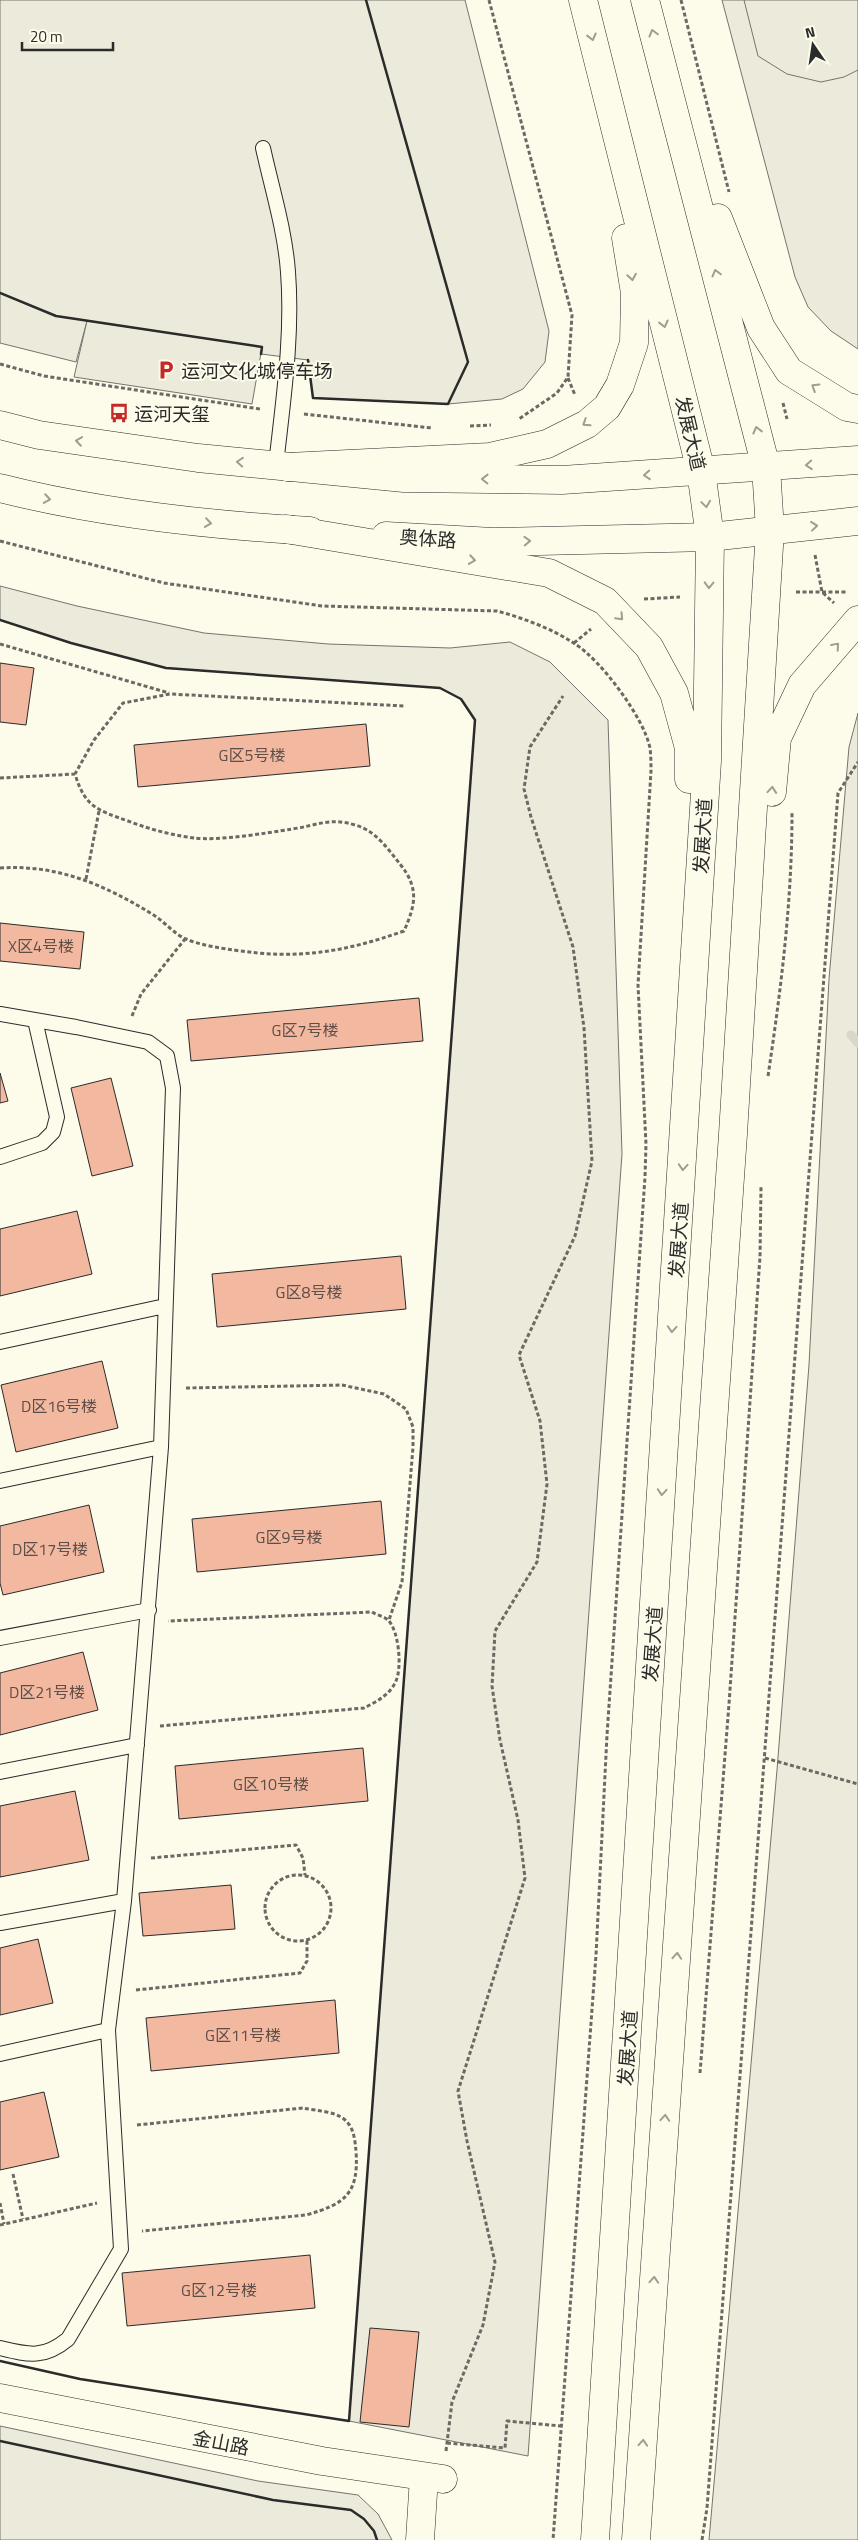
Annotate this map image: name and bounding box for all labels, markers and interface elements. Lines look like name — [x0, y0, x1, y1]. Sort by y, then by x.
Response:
scale bar — [22, 20, 114, 52]
north arrow — [788, 20, 838, 70]
text: N — [803, 21, 817, 43]
text: 20 m — [30, 25, 63, 48]
one-way arrow — [649, 30, 659, 38]
one-way arrow — [586, 32, 597, 41]
one-way arrow — [711, 268, 722, 277]
one-way arrow — [627, 273, 637, 282]
one-way arrow — [659, 320, 669, 328]
place label: 运河文化城停车场 — [181, 356, 333, 385]
parking icon: 运河文化城停车场 — [155, 359, 177, 381]
one-way arrow — [811, 384, 821, 393]
street label: 发展大道 — [668, 393, 714, 473]
place label: 运河天玺 — [134, 399, 210, 428]
bus stop icon: 运河天玺 — [108, 402, 130, 424]
one-way arrow — [582, 417, 591, 427]
one-way arrow — [752, 426, 763, 435]
one-way arrow — [75, 436, 83, 446]
one-way arrow — [236, 457, 244, 468]
one-way arrow — [805, 459, 813, 470]
one-way arrow — [643, 469, 651, 480]
one-way arrow — [481, 474, 488, 484]
one-way arrow — [44, 493, 52, 504]
one-way arrow — [700, 500, 710, 508]
one-way arrow — [204, 517, 213, 527]
one-way arrow — [810, 521, 818, 532]
street label: 奥体路 — [399, 522, 457, 554]
one-way arrow — [524, 536, 532, 547]
one-way arrow — [468, 554, 476, 564]
one-way arrow — [704, 582, 714, 590]
one-way arrow — [614, 611, 623, 620]
one-way arrow — [830, 643, 839, 652]
house number: G区5号楼 — [219, 743, 285, 767]
one-way arrow — [766, 786, 777, 794]
street label: 发展大道 — [686, 797, 718, 875]
house number: X区4号楼 — [8, 934, 74, 958]
house number: G区7号楼 — [272, 1018, 338, 1042]
one-way arrow — [677, 1164, 688, 1172]
street label: 发展大道 — [661, 1201, 695, 1279]
house number: G区8号楼 — [276, 1280, 342, 1304]
one-way arrow — [667, 1326, 678, 1334]
house number: D区16号楼 — [21, 1394, 97, 1418]
one-way arrow — [657, 1488, 668, 1496]
house number: G区9号楼 — [256, 1525, 322, 1549]
house number: D区17号楼 — [12, 1537, 88, 1561]
street label: 发展大道 — [635, 1605, 669, 1683]
house number: D区21号楼 — [9, 1680, 85, 1704]
house number: G区10号楼 — [233, 1772, 309, 1796]
one-way arrow — [671, 1952, 682, 1960]
street label: 发展大道 — [610, 2009, 644, 2087]
house number: G区11号楼 — [205, 2023, 281, 2047]
one-way arrow — [660, 2114, 671, 2122]
one-way arrow — [648, 2276, 659, 2284]
house number: G区12号楼 — [181, 2278, 257, 2302]
street label: 金山路 — [190, 2422, 252, 2462]
one-way arrow — [637, 2438, 648, 2446]

